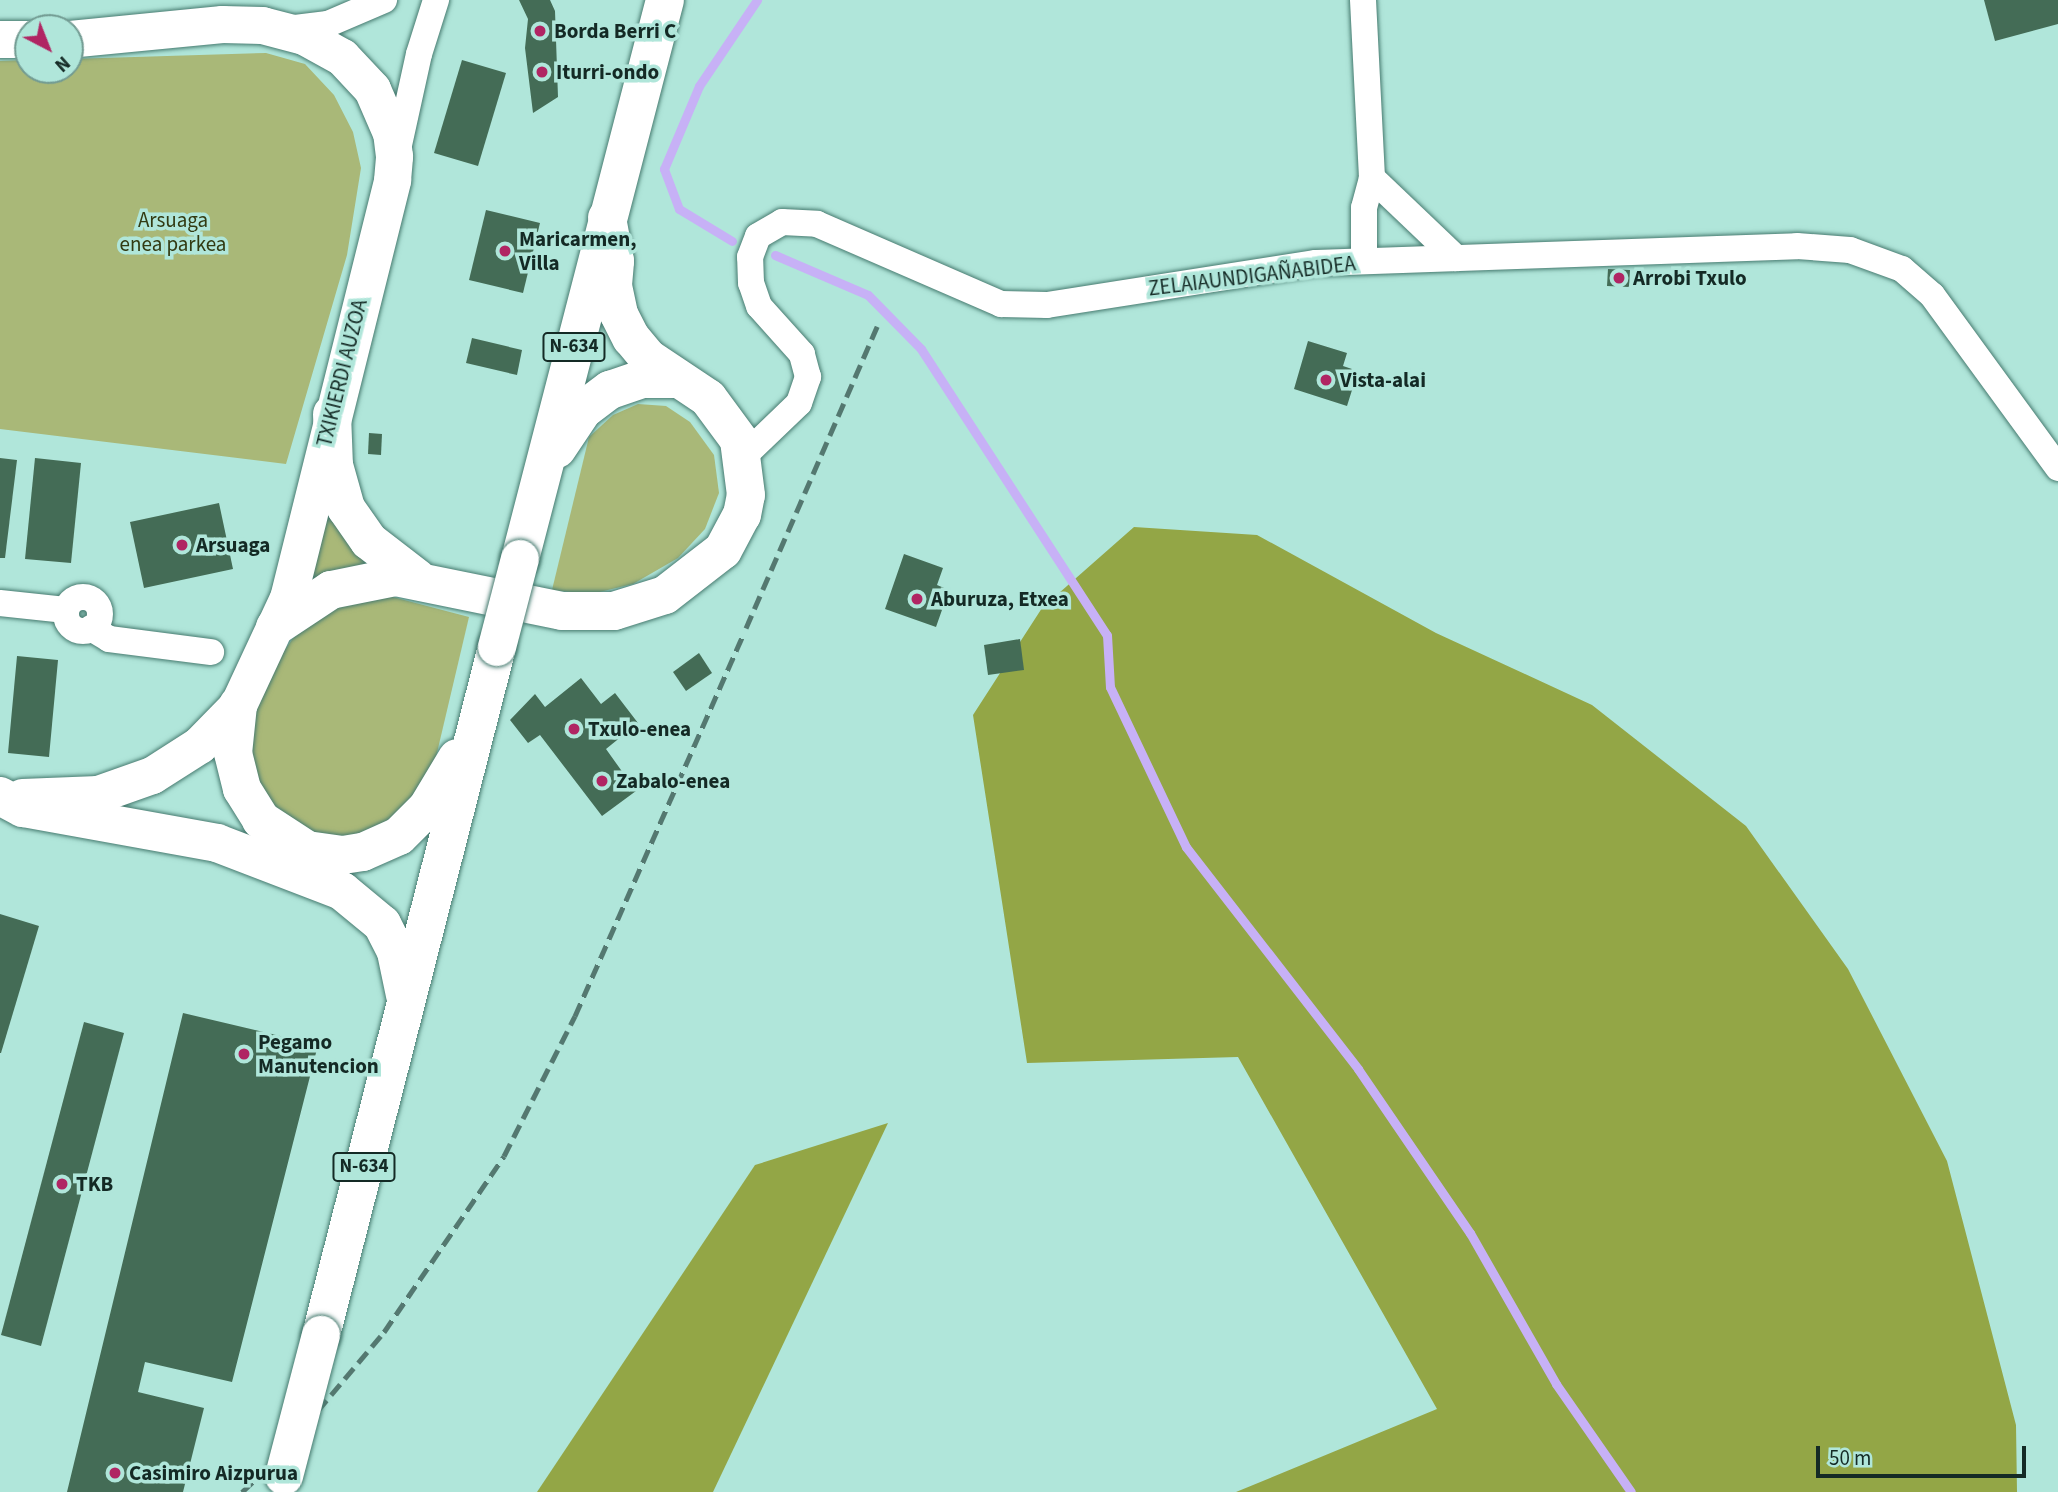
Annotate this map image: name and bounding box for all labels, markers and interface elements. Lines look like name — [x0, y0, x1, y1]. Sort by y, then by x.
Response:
north arrow — [14, 14, 84, 84]
place label: Borda Berri C — [554, 18, 676, 44]
marker: Borda Berri C — [532, 23, 548, 39]
text: N — [48, 49, 76, 78]
place label: Iturri-ondo — [556, 59, 659, 85]
marker: Iturri-ondo — [534, 64, 550, 80]
park label: Arsuaga enea parkea — [120, 207, 226, 257]
place label: Maricarmen, Villa — [519, 226, 636, 276]
marker: Maricarmen, Villa — [497, 243, 513, 259]
street label: ZELAIAUNDIGAÑABIDEA — [1147, 251, 1357, 301]
place label: Arrobi Txulo — [1633, 265, 1747, 291]
marker: Arrobi Txulo — [1611, 270, 1627, 286]
street label: TXIKIERDI AUZOA — [311, 297, 373, 449]
road number: N-634 — [541, 332, 607, 362]
place label: Vista-alai — [1340, 367, 1426, 393]
marker: Vista-alai — [1318, 372, 1334, 388]
place label: Arsuaga — [196, 532, 270, 558]
marker: Arsuaga — [174, 537, 190, 553]
place label: Aburuza, Etxea — [931, 586, 1069, 612]
marker: Aburuza, Etxea — [909, 591, 925, 607]
place label: Txulo-enea — [588, 716, 691, 742]
marker: Txulo-enea — [566, 721, 582, 737]
place label: Zabalo-enea — [616, 768, 730, 794]
marker: Zabalo-enea — [594, 773, 610, 789]
place label: Pegamo Manutencion — [258, 1029, 379, 1079]
marker: Pegamo Manutencion — [236, 1046, 252, 1062]
road number: N-634 — [331, 1152, 397, 1182]
place label: TKB — [76, 1171, 113, 1197]
marker: TKB — [54, 1176, 70, 1192]
scale bar — [1820, 1432, 2030, 1476]
text: 50 m — [1829, 1443, 1871, 1473]
place label: Casimiro Aizpurua — [129, 1460, 298, 1486]
marker: Casimiro Aizpurua — [107, 1465, 123, 1481]

